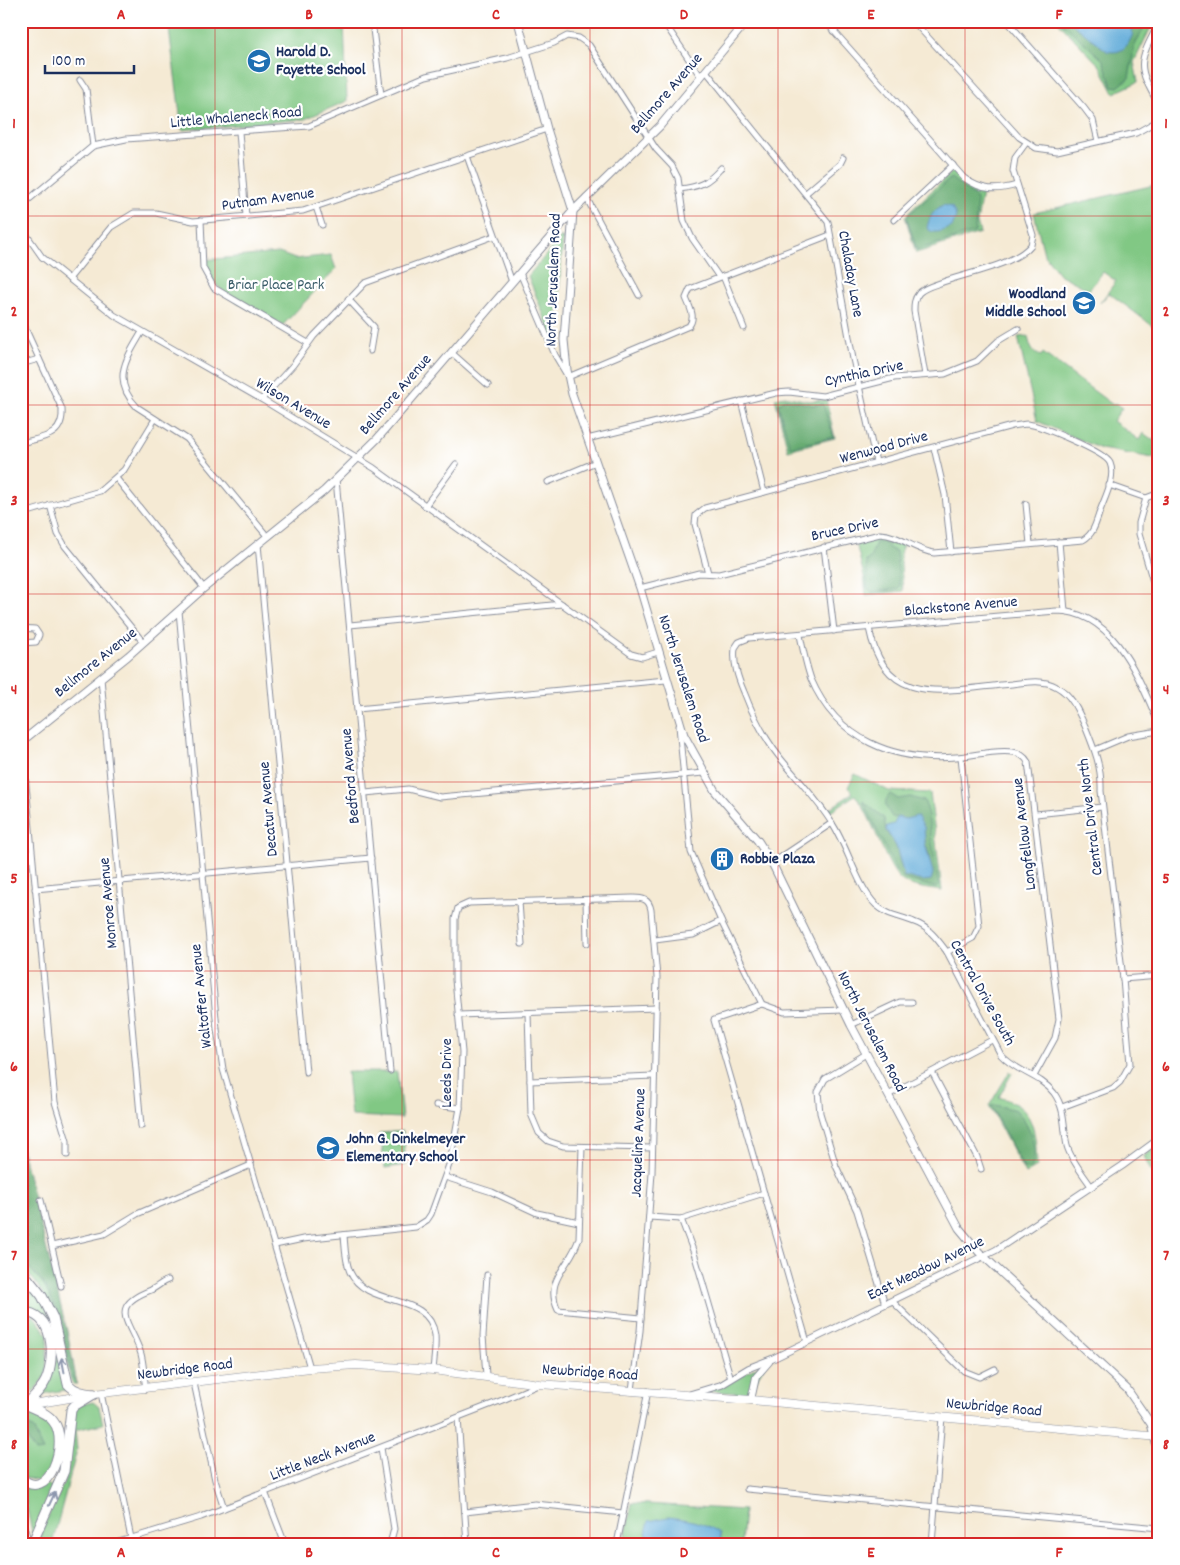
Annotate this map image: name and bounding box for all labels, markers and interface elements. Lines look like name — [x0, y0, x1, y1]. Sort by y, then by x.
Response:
text: A — [117, 4, 126, 27]
text: B — [305, 4, 313, 27]
text: C — [492, 4, 500, 27]
text: D — [680, 4, 689, 27]
text: E — [867, 4, 875, 27]
text: F — [1055, 4, 1063, 27]
place label: Harold D. Fayette School — [276, 41, 366, 82]
scale bar — [45, 42, 134, 74]
school or university icon: Harold D. Fayette School — [246, 48, 272, 74]
street label: Bellmore Avenue — [625, 48, 709, 140]
text: 100 m — [52, 51, 85, 73]
street label: Little Whaleneck Road — [169, 101, 303, 135]
text: 1 — [12, 113, 16, 136]
text: 1 — [1164, 113, 1168, 136]
street label: Putnam Avenue — [220, 182, 316, 218]
street label: North Jerusalem Road — [540, 213, 568, 347]
street label: Chaladay Lane — [831, 229, 869, 319]
park label: Briar Place Park — [228, 274, 324, 297]
place label: Woodland Middle School — [985, 283, 1066, 324]
school or university icon: Woodland Middle School — [1071, 290, 1097, 316]
text: 2 — [11, 301, 18, 324]
text: 2 — [1163, 301, 1170, 324]
street label: Bellmore Avenue — [354, 349, 438, 441]
street label: Cynthia Drive — [823, 354, 905, 394]
street label: Wilson Avenue — [251, 372, 335, 436]
street label: Wenwood Drive — [837, 425, 931, 471]
text: 3 — [10, 490, 18, 513]
text: 3 — [1162, 490, 1170, 513]
street label: Bruce Drive — [809, 512, 881, 548]
street label: Blackstone Avenue — [903, 591, 1019, 623]
street label: North Jerusalem Road — [651, 612, 715, 746]
street label: Bellmore Avenue — [50, 622, 142, 704]
text: 4 — [11, 679, 17, 702]
text: 4 — [1163, 679, 1169, 702]
street label: Bedford Avenue — [335, 727, 367, 825]
street label: Central Drive North — [1072, 757, 1110, 877]
street label: Decatur Avenue — [253, 760, 285, 858]
street label: Longfellow Avenue — [1007, 776, 1043, 892]
building icon: Robbie Plaza — [709, 846, 735, 872]
place label: Robbie Plaza — [740, 848, 816, 871]
street label: Monroe Avenue — [94, 856, 124, 950]
text: 5 — [10, 868, 18, 891]
text: 5 — [1162, 868, 1170, 891]
street label: Central Drive South — [943, 936, 1021, 1050]
street label: Waltoffer Avenue — [185, 943, 219, 1049]
street label: North Jerusalem Road — [831, 967, 911, 1097]
street label: Leeds Drive — [436, 1038, 459, 1108]
text: 6 — [10, 1056, 18, 1079]
text: 6 — [1162, 1056, 1170, 1079]
street label: Jacqueline Avenue — [626, 1088, 652, 1198]
place label: John G. Dinkelmeyer Elementary School — [346, 1128, 466, 1169]
school or university icon: John G. Dinkelmeyer Elementary School — [315, 1135, 341, 1161]
street label: East Meadow Avenue — [864, 1231, 988, 1307]
text: 7 — [11, 1245, 17, 1268]
text: 7 — [1163, 1245, 1169, 1268]
street label: Newbridge Road — [136, 1353, 234, 1387]
one-way arrow — [58, 1357, 67, 1373]
street label: Newbridge Road — [541, 1358, 639, 1388]
street label: Newbridge Road — [945, 1392, 1043, 1424]
street label: Little Neck Avenue — [267, 1426, 379, 1488]
text: 8 — [11, 1434, 18, 1457]
text: 8 — [1163, 1434, 1170, 1457]
one-way arrow — [48, 1492, 58, 1507]
text: A — [117, 1542, 126, 1565]
text: B — [305, 1542, 313, 1565]
text: C — [492, 1542, 500, 1565]
text: D — [680, 1542, 689, 1565]
text: E — [867, 1542, 875, 1565]
text: F — [1055, 1542, 1063, 1565]

